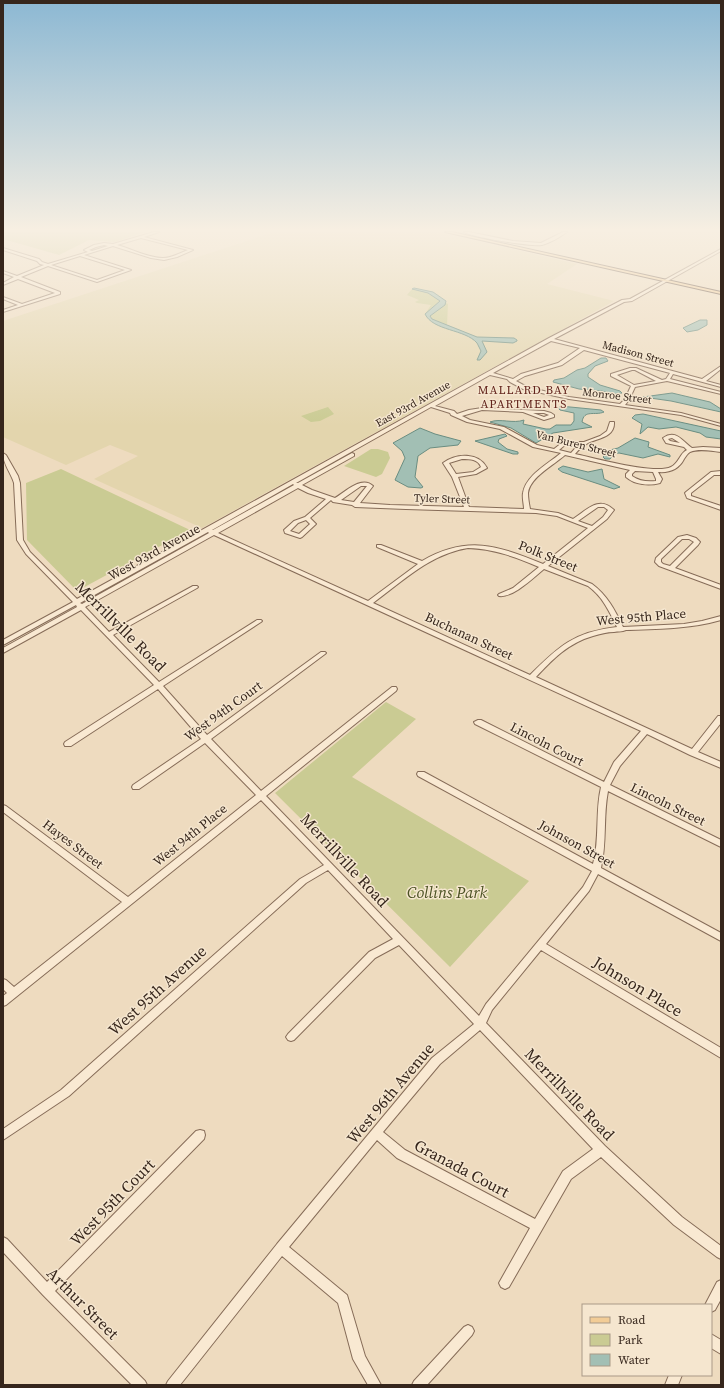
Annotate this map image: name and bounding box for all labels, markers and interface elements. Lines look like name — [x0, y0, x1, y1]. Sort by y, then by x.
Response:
street label: Madison Street — [601, 337, 676, 371]
street label: East 93rd Avenue — [373, 377, 454, 431]
district label: MALLARD BAY APARTMENTS — [478, 382, 570, 412]
street label: Monroe Street — [582, 384, 653, 408]
street label: Van Buren Street — [534, 427, 618, 461]
street label: Tyler Street — [414, 491, 471, 507]
street label: West 93rd Avenue — [105, 520, 203, 584]
street label: Polk Street — [516, 537, 581, 576]
street label: Merrillville Road — [71, 576, 171, 676]
street label: West 95th Place — [595, 605, 687, 629]
street label: Buchanan Street — [422, 608, 516, 664]
street label: West 94th Court — [181, 677, 266, 745]
street label: Lincoln Court — [507, 718, 587, 770]
street label: Lincoln Street — [628, 779, 709, 830]
street label: West 94th Place — [150, 800, 231, 870]
street label: Merrillville Road — [296, 808, 394, 912]
street label: Hayes Street — [39, 816, 107, 873]
street label: Johnson Street — [535, 816, 619, 872]
park label: Collins Park — [407, 881, 487, 903]
street label: West 95th Avenue — [103, 940, 211, 1040]
street label: Johnson Place — [588, 950, 687, 1021]
street label: West 96th Avenue — [341, 1038, 439, 1148]
street label: Merrillville Road — [520, 1043, 620, 1145]
street label: Granada Court — [411, 1134, 514, 1203]
street label: West 95th Court — [65, 1153, 160, 1250]
street label: Arthur Street — [42, 1262, 124, 1344]
legend — [582, 1304, 712, 1376]
text: Road — [618, 1312, 645, 1328]
text: Park — [618, 1332, 643, 1348]
text: Water — [618, 1352, 650, 1368]

